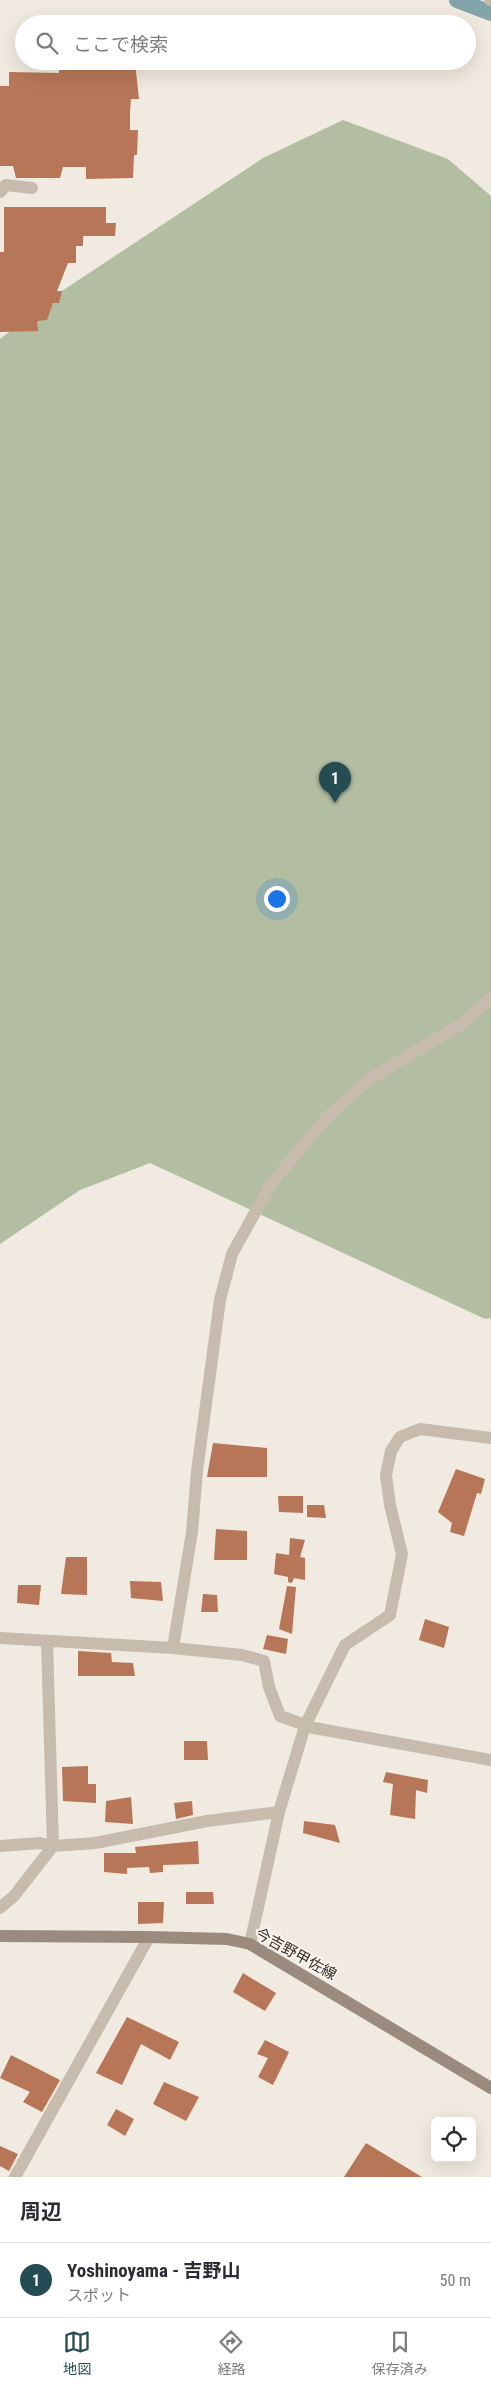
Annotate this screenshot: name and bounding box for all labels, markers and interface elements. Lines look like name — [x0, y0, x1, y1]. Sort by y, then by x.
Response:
search box — [15, 15, 476, 70]
icon: search — [33, 29, 61, 57]
text: ここで検索 — [73, 33, 168, 56]
pin: 1 — [319, 762, 351, 803]
your location — [264, 886, 290, 912]
street label: 今吉野甲佐線 — [252, 1924, 340, 1984]
map controls — [431, 2117, 476, 2162]
button: locate — [431, 2117, 476, 2162]
text: 周辺 — [20, 2200, 62, 2224]
text: Yoshinoyama - 吉野山 — [67, 2259, 241, 2282]
text: 1 — [32, 2271, 40, 2290]
text: 50 m — [439, 2271, 471, 2290]
text: スポット — [67, 2286, 131, 2305]
tab: 地図 — [63, 2328, 91, 2378]
tab: 経路 — [217, 2328, 245, 2378]
tab: 保存済み — [372, 2328, 428, 2378]

